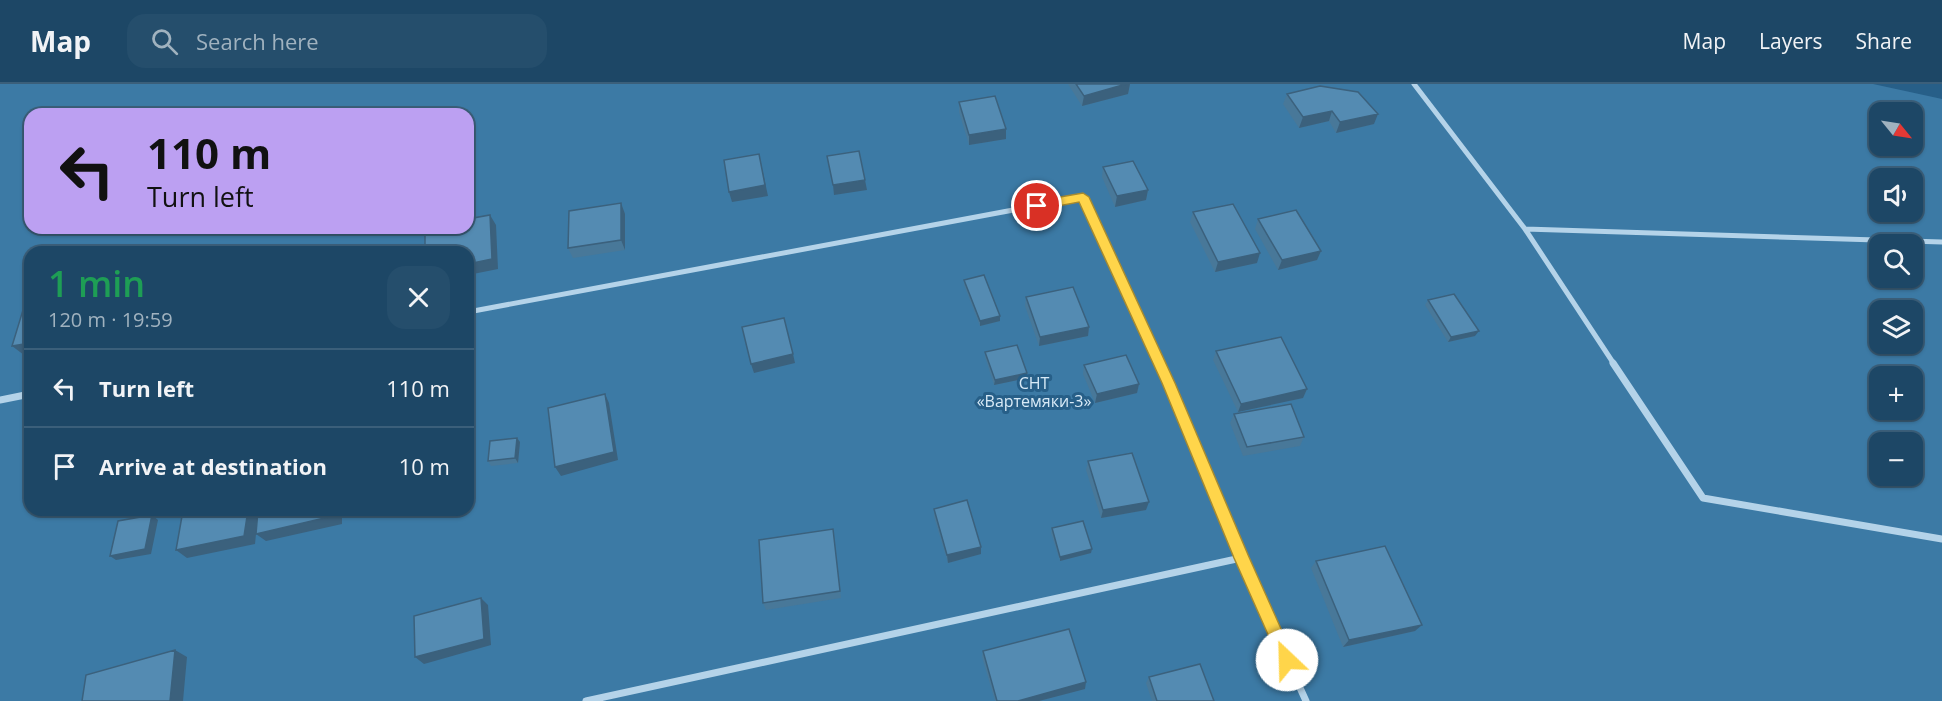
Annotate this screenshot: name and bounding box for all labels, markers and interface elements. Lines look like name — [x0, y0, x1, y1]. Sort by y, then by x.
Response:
search box — [127, 14, 547, 68]
text: Map — [30, 22, 91, 60]
icon: search — [148, 25, 181, 58]
text: Search here — [196, 26, 319, 56]
text: Map — [1683, 27, 1726, 55]
text: Layers — [1759, 27, 1823, 55]
text: Share — [1856, 27, 1912, 55]
north arrow — [1869, 102, 1923, 156]
map controls — [1869, 102, 1923, 486]
text: 110 m — [147, 124, 271, 181]
icon: left — [48, 132, 126, 210]
button: sound — [1869, 168, 1923, 222]
text: Turn left — [147, 178, 254, 215]
pin — [1011, 180, 1062, 231]
icon: arrive — [1020, 189, 1053, 222]
button: search — [1869, 234, 1923, 288]
text: 1 min — [48, 259, 145, 308]
button: close — [387, 266, 450, 329]
button: layers — [1869, 300, 1923, 354]
text: 120 m · 19:59 — [48, 306, 173, 333]
button: + — [1869, 366, 1923, 420]
icon: left — [48, 372, 81, 405]
park label: СНТ «Вартемяки-3» — [977, 372, 1091, 412]
text: Turn left — [99, 373, 194, 403]
text: 110 m — [386, 373, 450, 403]
button: − — [1869, 432, 1923, 486]
icon: arrive — [48, 450, 81, 483]
text: Arrive at destination — [99, 451, 327, 481]
text: 10 m — [399, 451, 450, 481]
position arrow — [1255, 628, 1319, 692]

